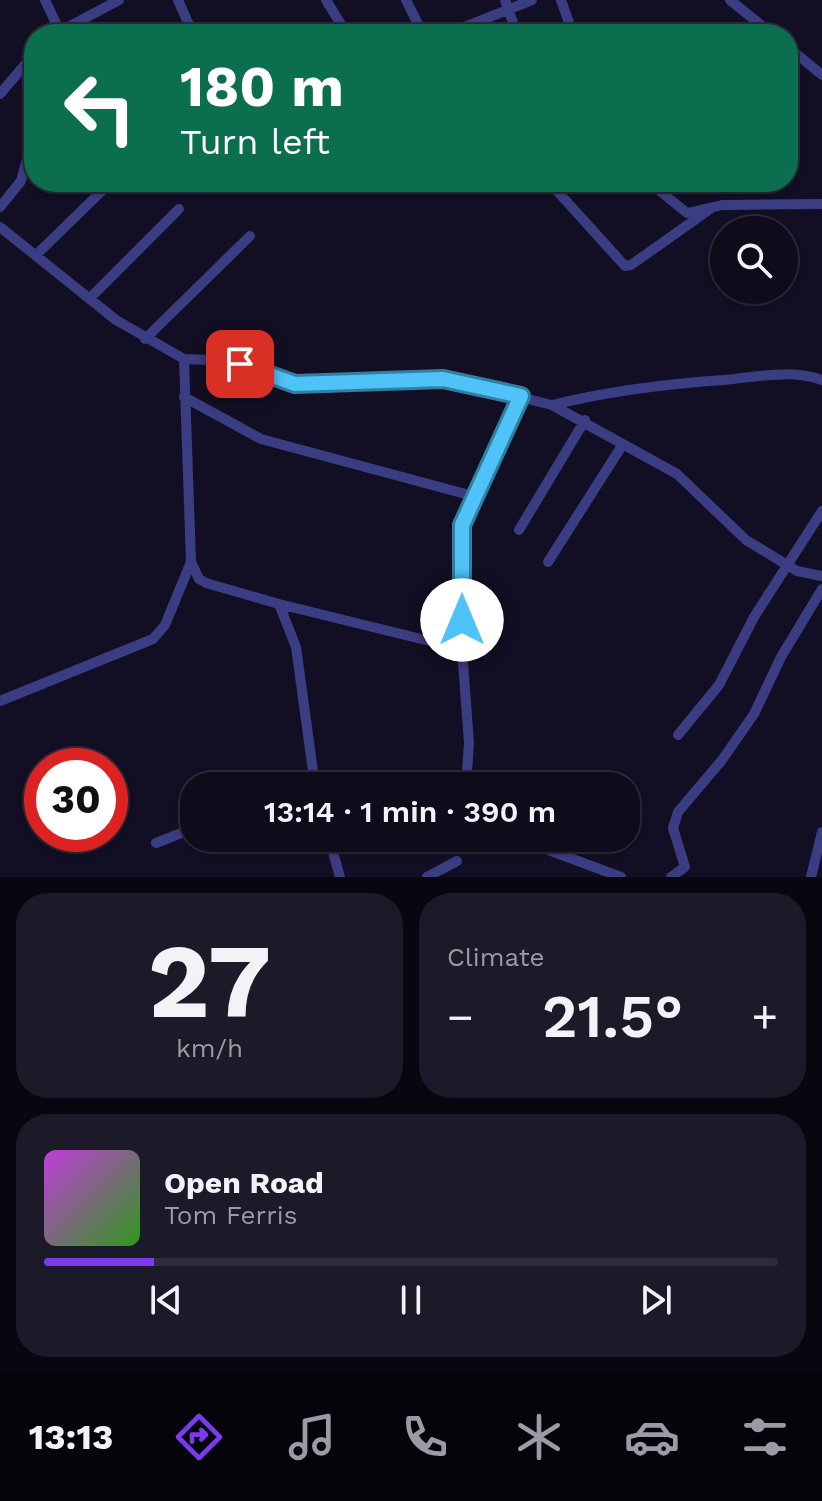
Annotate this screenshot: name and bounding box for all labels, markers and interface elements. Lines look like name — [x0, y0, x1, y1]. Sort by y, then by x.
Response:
text: 180 m — [180, 54, 344, 120]
icon: left — [48, 56, 152, 160]
text: Turn left — [180, 121, 330, 163]
map controls — [710, 216, 798, 304]
button: search — [710, 216, 798, 304]
pin — [206, 330, 274, 398]
icon: arrive — [218, 342, 262, 386]
position arrow — [420, 578, 504, 662]
speed limit sign: 30 — [24, 748, 128, 852]
text: 13:14 · 1 min · 390 m — [264, 794, 556, 829]
text: 27 — [148, 920, 271, 1042]
text: Climate — [447, 942, 545, 972]
text: 21.5° — [542, 981, 683, 1052]
text: − — [447, 991, 474, 1043]
text: + — [751, 991, 778, 1043]
text: km/h — [176, 1033, 243, 1063]
text: Open Road — [164, 1165, 324, 1200]
text: Tom Ferris — [164, 1200, 297, 1230]
icon: previous — [144, 1278, 188, 1322]
icon: pause — [389, 1278, 433, 1322]
icon: next — [634, 1278, 678, 1322]
icon: directions — [171, 1409, 227, 1465]
icon: music — [284, 1409, 340, 1465]
icon: phone — [397, 1409, 453, 1465]
icon: climate — [511, 1409, 567, 1465]
icon: car — [624, 1409, 680, 1465]
icon: filters — [737, 1409, 793, 1465]
text: 13:13 — [29, 1416, 113, 1458]

